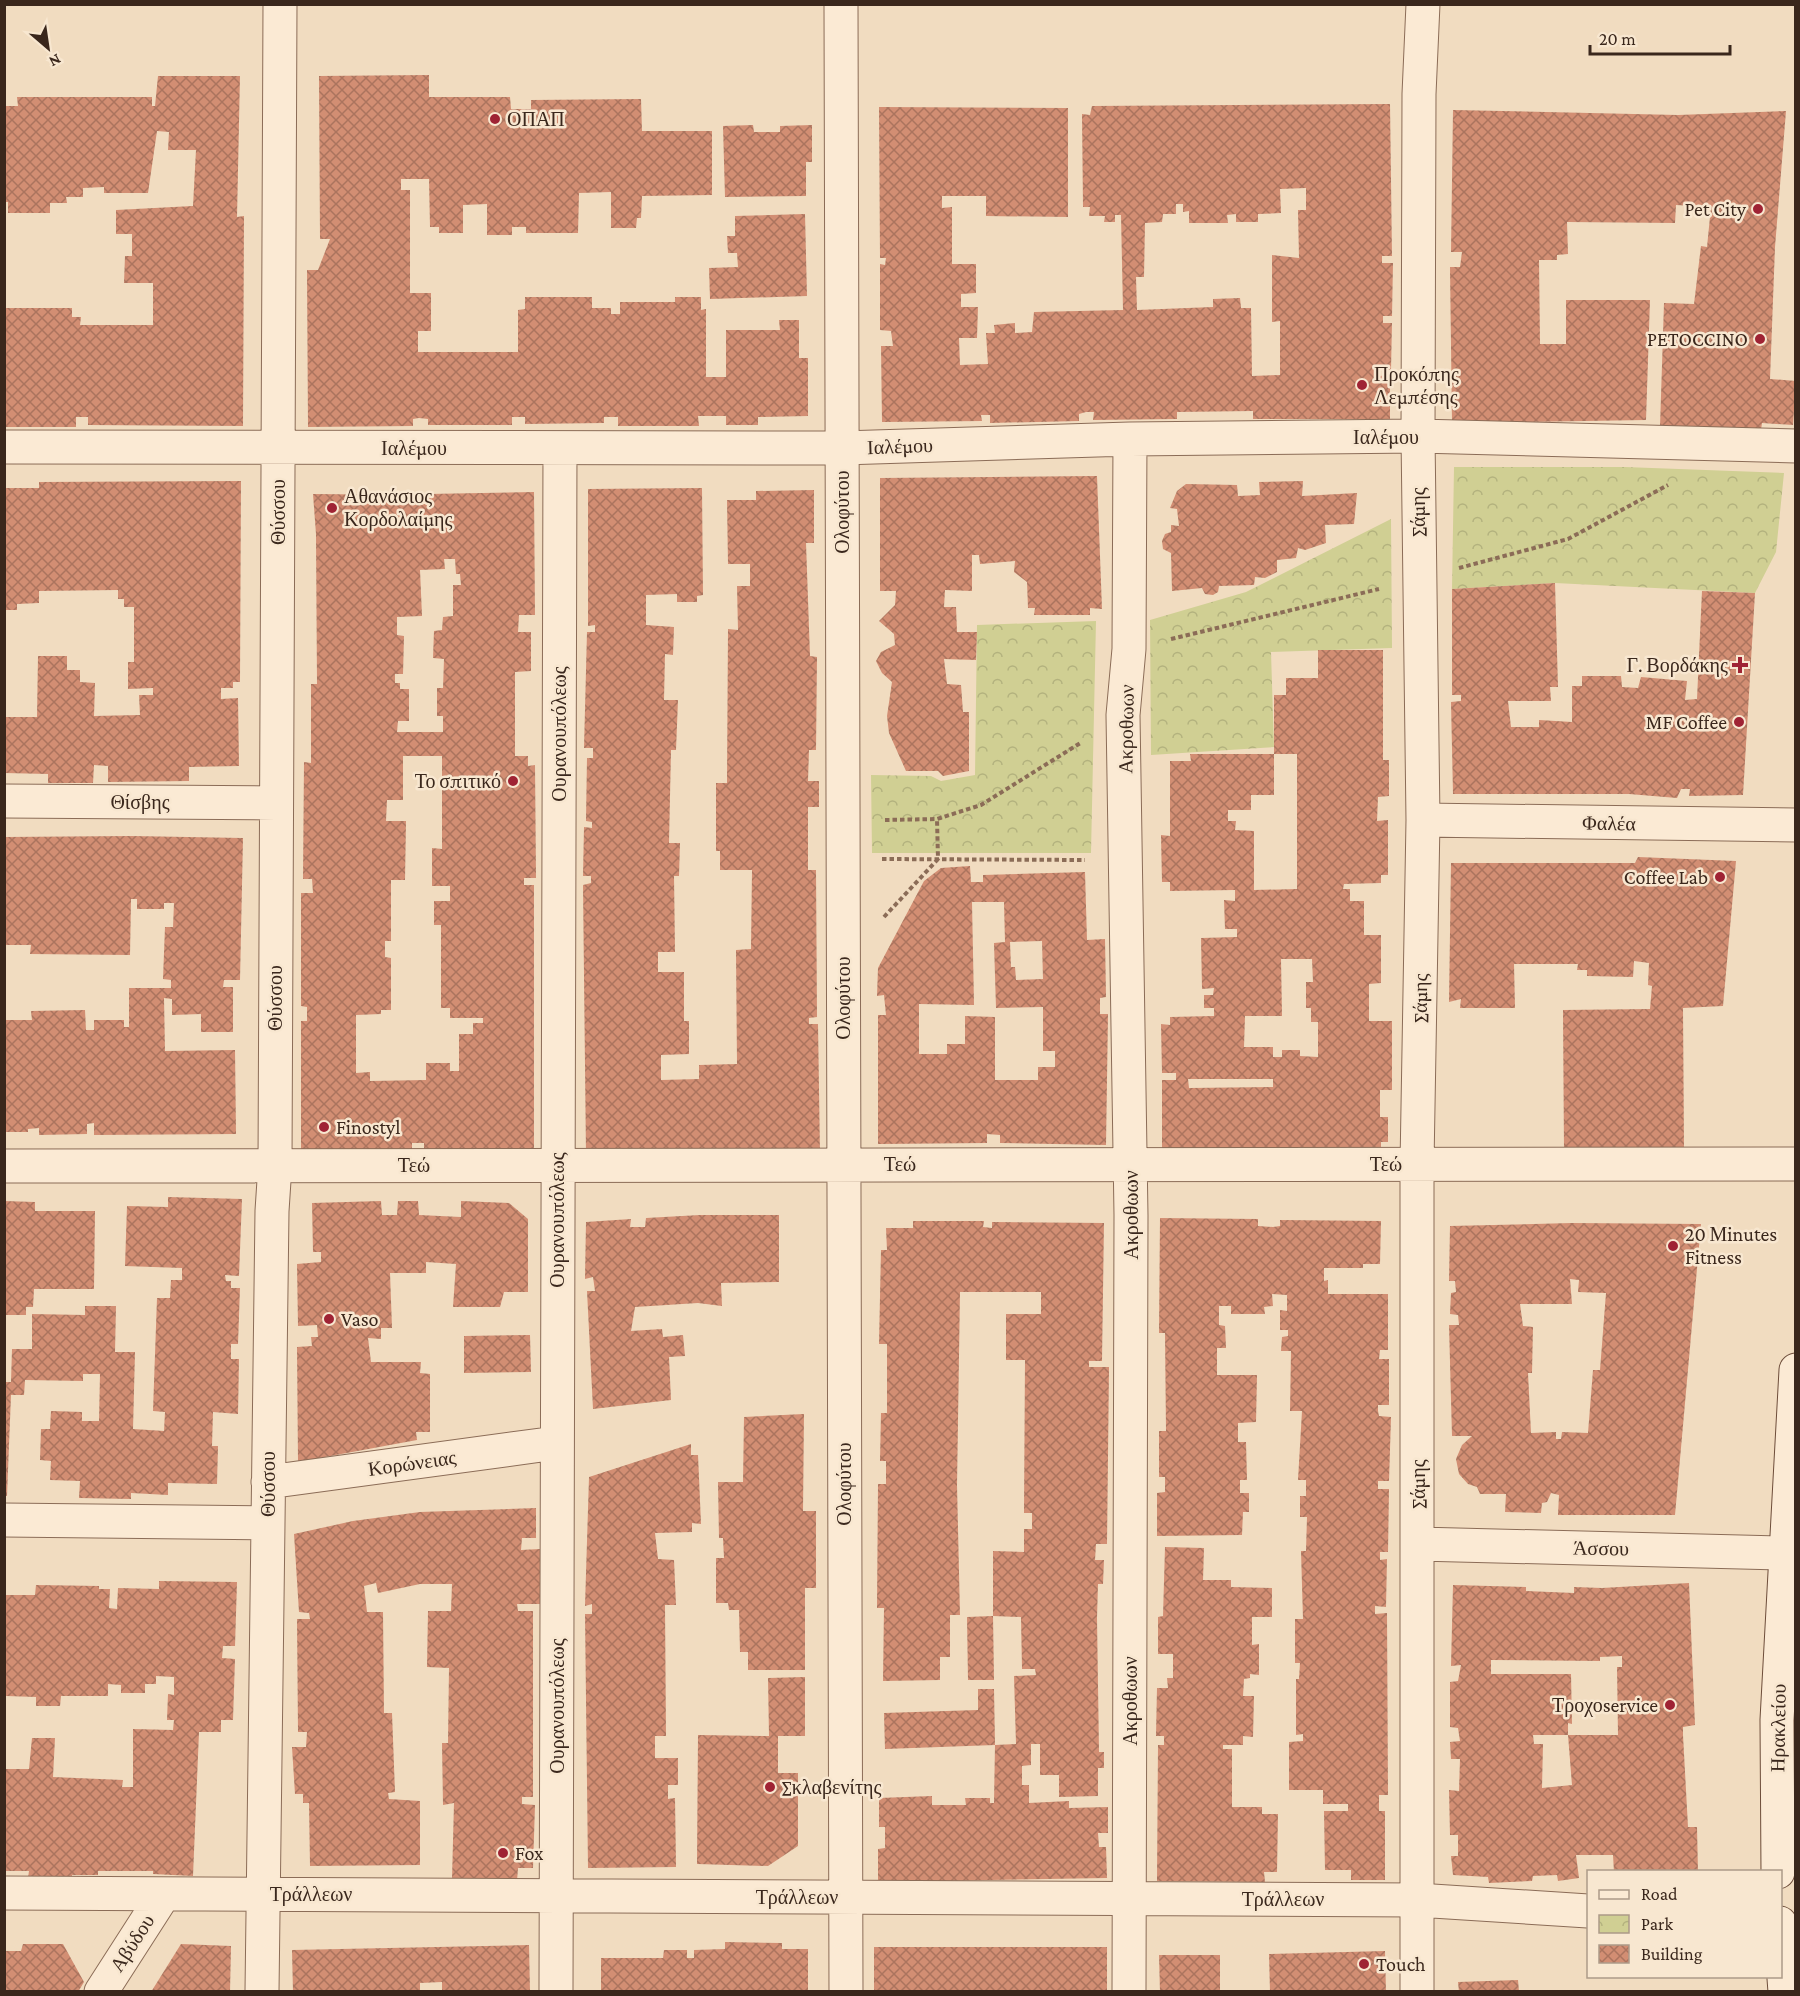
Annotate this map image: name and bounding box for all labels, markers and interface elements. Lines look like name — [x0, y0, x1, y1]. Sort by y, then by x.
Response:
north arrow — [18, 18, 78, 78]
scale bar — [1590, 18, 1730, 56]
text: 20 m — [1599, 29, 1636, 49]
text: N — [46, 51, 64, 71]
place label: ΟΠΑΠ — [507, 108, 565, 130]
marker: ΟΠΑΠ — [488, 112, 502, 126]
place label: Pet City — [1684, 198, 1747, 221]
marker: Pet City — [1751, 202, 1765, 216]
place label: PETOCCINO — [1647, 328, 1748, 350]
marker: PETOCCINO — [1753, 332, 1767, 346]
place label: Προκόπης Λεμπέσης — [1374, 363, 1459, 409]
marker: Προκόπης Λεμπέσης — [1355, 378, 1369, 392]
street label: Ιαλέμου — [1353, 426, 1419, 449]
street label: Ιαλέμου — [867, 434, 933, 459]
street label: Ιαλέμου — [381, 437, 447, 460]
street label: Ολοφύτου — [831, 470, 854, 554]
street label: Θύσσου — [267, 479, 289, 545]
place label: Αθανάσιος Κορδολαίμης — [344, 485, 453, 531]
street label: Σάμης — [1407, 487, 1430, 537]
marker: Αθανάσιος Κορδολαίμης — [325, 501, 339, 515]
place label: Γ. Βορδάκης — [1626, 654, 1728, 677]
marker: Γ. Βορδάκης — [1733, 658, 1747, 672]
street label: Ουρανουπόλεως — [548, 666, 571, 802]
street label: Ακροθωων — [1114, 684, 1139, 774]
place label: MF Coffee — [1646, 711, 1727, 733]
marker: MF Coffee — [1732, 715, 1746, 729]
place label: Το σπιτικό — [415, 770, 501, 792]
marker: Το σπιτικό — [506, 774, 520, 788]
street label: Θίσβης — [110, 791, 170, 814]
street label: Φαλέα — [1582, 812, 1637, 834]
place label: Coffee Lab — [1624, 866, 1708, 888]
marker: Coffee Lab — [1713, 870, 1727, 884]
street label: Ολοφύτου — [832, 956, 855, 1040]
street label: Θύσσου — [264, 965, 286, 1031]
street label: Σάμης — [1409, 973, 1432, 1023]
place label: Finostyl — [336, 1116, 400, 1139]
marker: Finostyl — [317, 1120, 331, 1134]
street label: Ουρανουπόλεως — [546, 1152, 569, 1288]
street label: Τεώ — [884, 1153, 916, 1175]
street label: Τεώ — [1370, 1153, 1402, 1175]
street label: Τεώ — [398, 1154, 430, 1176]
street label: Ακροθωων — [1120, 1170, 1143, 1260]
place label: 20 Μinutes Fitness — [1685, 1223, 1777, 1268]
marker: 20 Μinutes Fitness — [1666, 1239, 1680, 1253]
place label: Vaso — [341, 1308, 379, 1330]
marker: Vaso — [322, 1312, 336, 1326]
street label: Ολοφύτου — [833, 1442, 856, 1526]
street label: Κορώνειας — [366, 1446, 458, 1481]
street label: Θύσσου — [257, 1451, 279, 1517]
street label: Σάμης — [1407, 1459, 1430, 1509]
street label: Άσσου — [1573, 1537, 1629, 1559]
street label: Ουρανουπόλεως — [546, 1638, 569, 1774]
street label: Ακροθωων — [1119, 1656, 1142, 1746]
street label: Ηρακλείου — [1766, 1684, 1791, 1772]
place label: Τροχοservice — [1552, 1694, 1658, 1717]
marker: Τροχοservice — [1663, 1698, 1677, 1712]
place label: Σκλαβενίτης — [782, 1776, 881, 1799]
marker: Σκλαβενίτης — [763, 1780, 777, 1794]
place label: Fox — [515, 1842, 544, 1864]
marker: Fox — [496, 1846, 510, 1860]
legend — [1587, 1870, 1782, 1978]
street label: Τράλλεων — [270, 1883, 352, 1906]
text: Road — [1641, 1884, 1678, 1904]
street label: Τράλλεων — [756, 1886, 838, 1909]
street label: Τράλλεων — [1242, 1888, 1324, 1911]
street label: Αβύδου — [105, 1910, 160, 1976]
text: Park — [1641, 1914, 1673, 1934]
text: Building — [1641, 1944, 1703, 1964]
place label: Touch — [1376, 1953, 1426, 1975]
marker: Touch — [1357, 1957, 1371, 1971]

